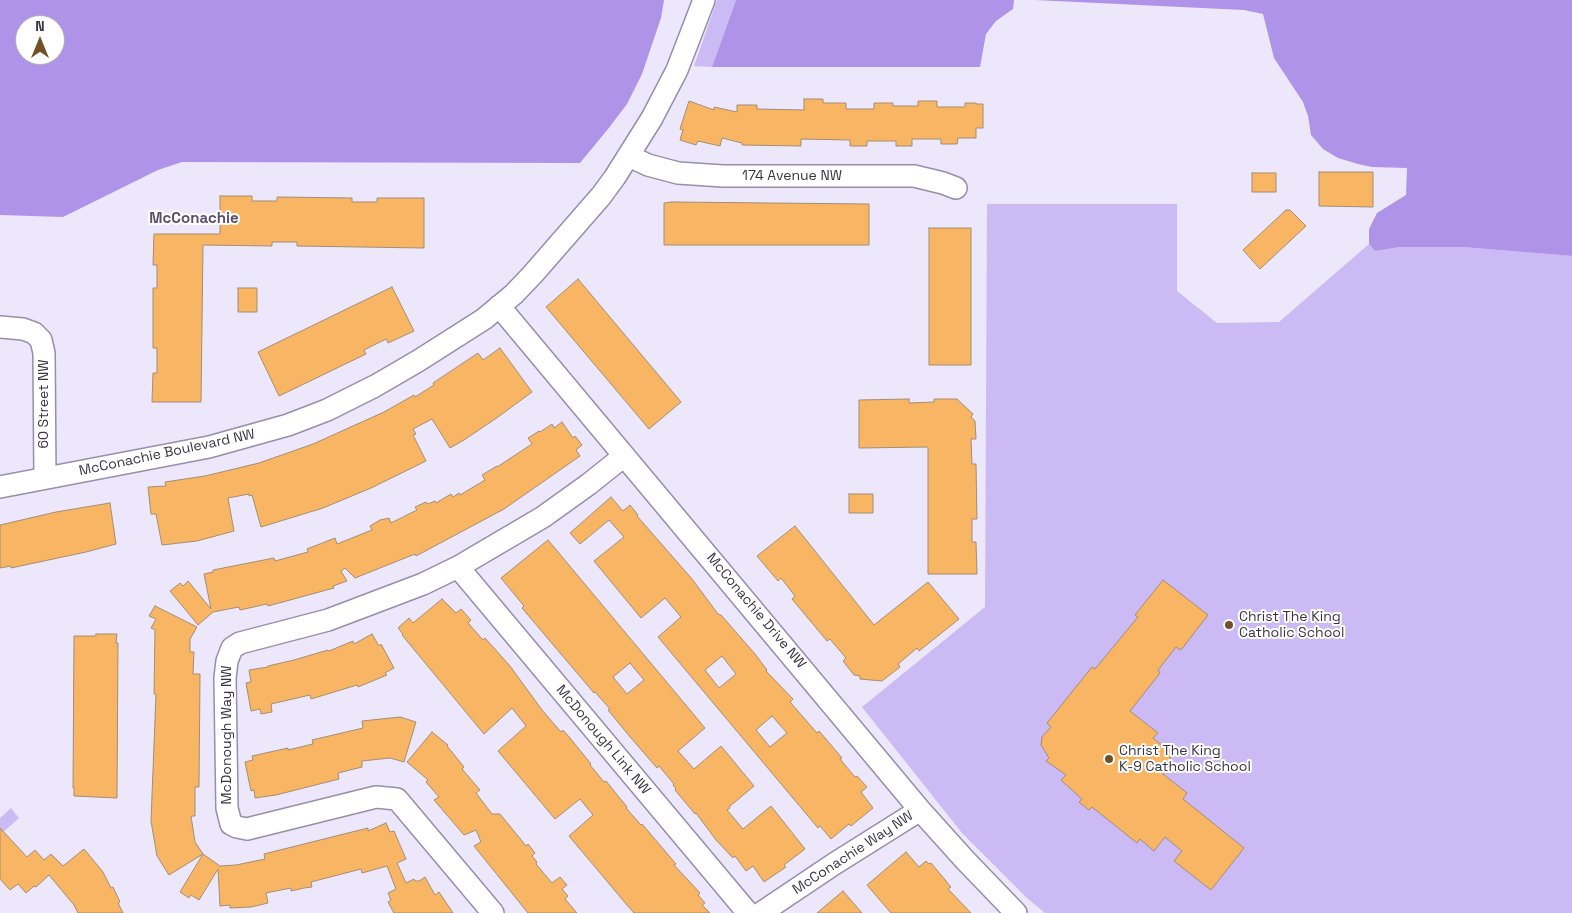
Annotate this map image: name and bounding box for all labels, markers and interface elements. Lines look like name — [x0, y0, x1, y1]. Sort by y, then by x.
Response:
north arrow — [15, 15, 65, 65]
text: N — [35, 17, 45, 35]
street label: 174 Avenue NW — [742, 168, 842, 184]
district label: McConachie — [149, 210, 239, 228]
street label: 60 Street NW — [36, 359, 52, 449]
street label: McConachie Boulevard NW — [78, 426, 256, 480]
street label: McConachie Drive NW — [703, 550, 809, 672]
place label: Christ The King Catholic School — [1239, 609, 1344, 642]
marker: Christ The King Catholic School — [1223, 619, 1235, 631]
street label: McDonough Way NW — [219, 665, 235, 805]
street label: McDonough Link NW — [552, 682, 654, 798]
place label: Christ The King K-9 Catholic School — [1119, 743, 1251, 776]
marker: Christ The King K-9 Catholic School — [1103, 753, 1115, 765]
street label: McConachie Way NW — [789, 808, 917, 898]

